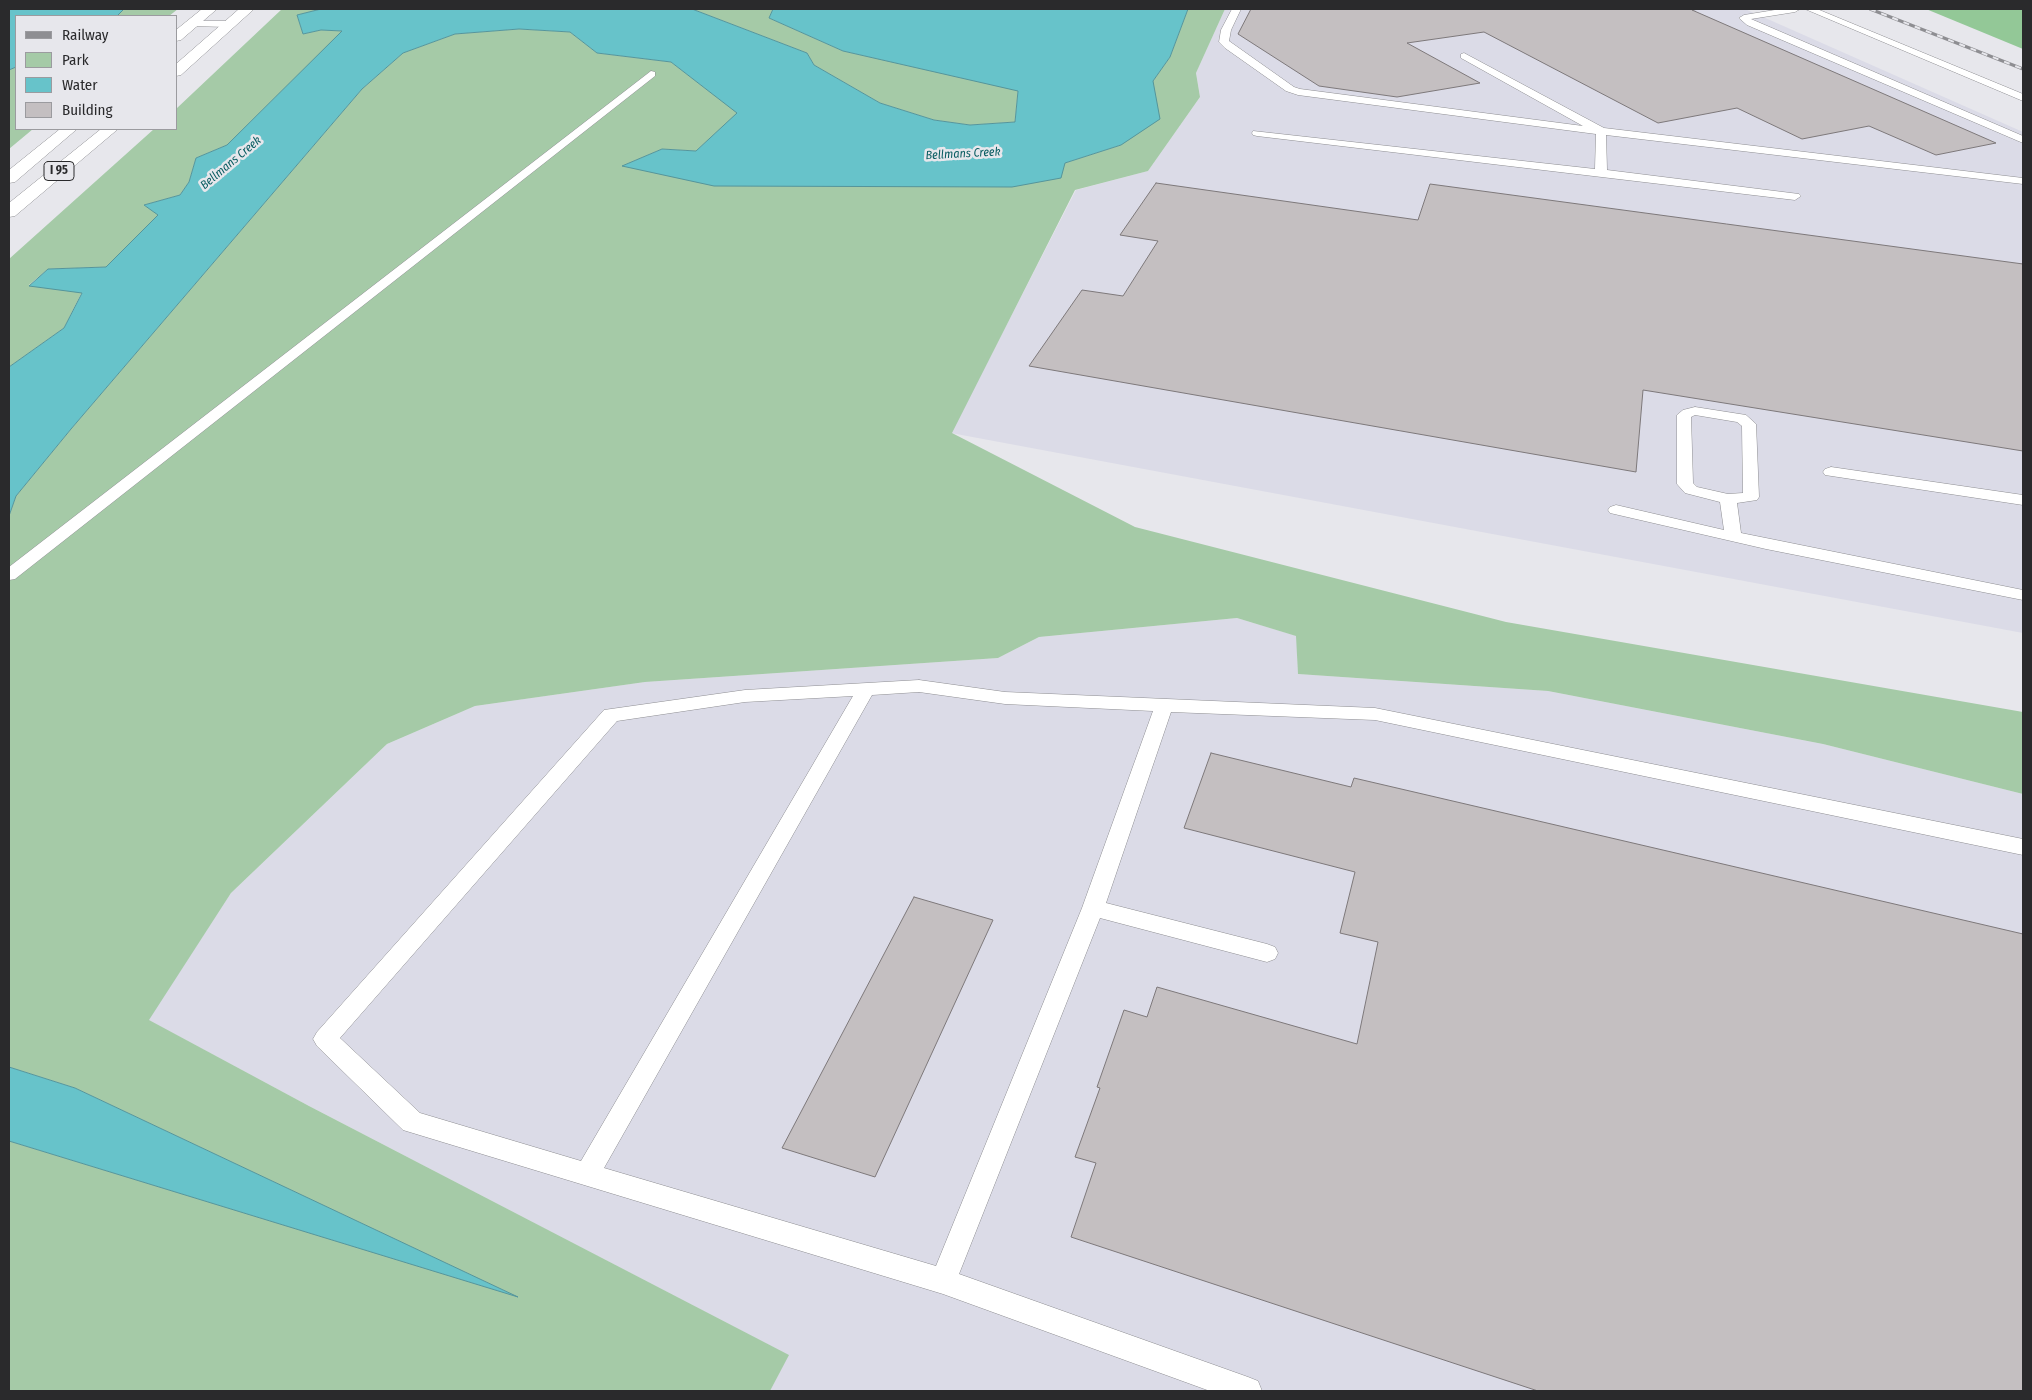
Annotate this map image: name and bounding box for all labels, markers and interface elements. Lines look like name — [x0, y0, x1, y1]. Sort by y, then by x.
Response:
legend — [15, 15, 178, 130]
text: Railway — [62, 26, 109, 44]
text: Park — [62, 51, 89, 69]
text: Water — [62, 76, 97, 94]
text: Building — [62, 101, 113, 119]
water label: Bellmans Creek — [198, 133, 264, 193]
water label: Bellmans Creek — [925, 145, 1001, 163]
road number: I 95 — [44, 162, 74, 180]

